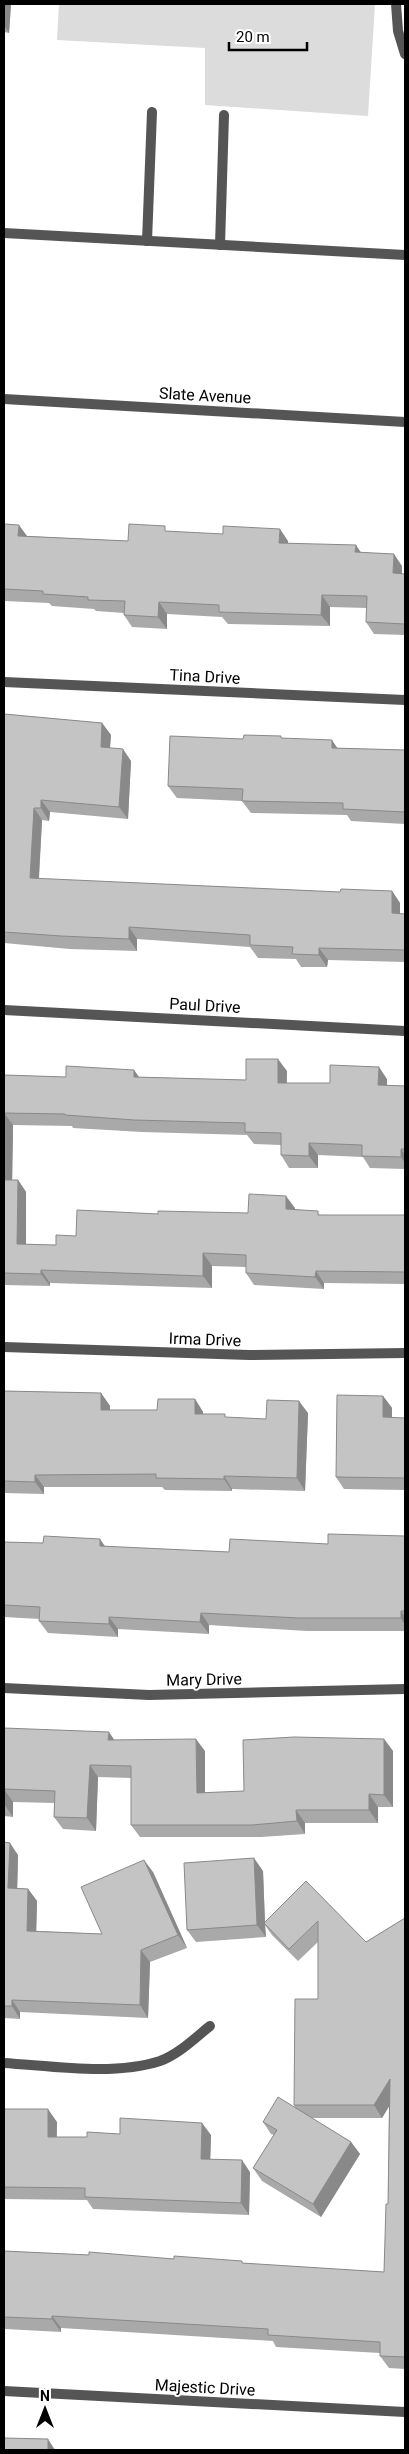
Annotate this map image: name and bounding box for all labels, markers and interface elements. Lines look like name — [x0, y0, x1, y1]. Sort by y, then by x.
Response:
scale bar — [229, 20, 306, 52]
text: 20 m — [236, 28, 270, 46]
street label: Slate Avenue — [158, 384, 251, 407]
street label: Tina Drive — [169, 665, 241, 688]
street label: Paul Drive — [169, 994, 241, 1017]
street label: Irma Drive — [168, 1329, 242, 1350]
street label: Mary Drive — [166, 1669, 242, 1690]
street label: Majestic Drive — [154, 2375, 256, 2400]
north arrow — [20, 2384, 70, 2434]
text: N — [40, 2388, 50, 2404]

